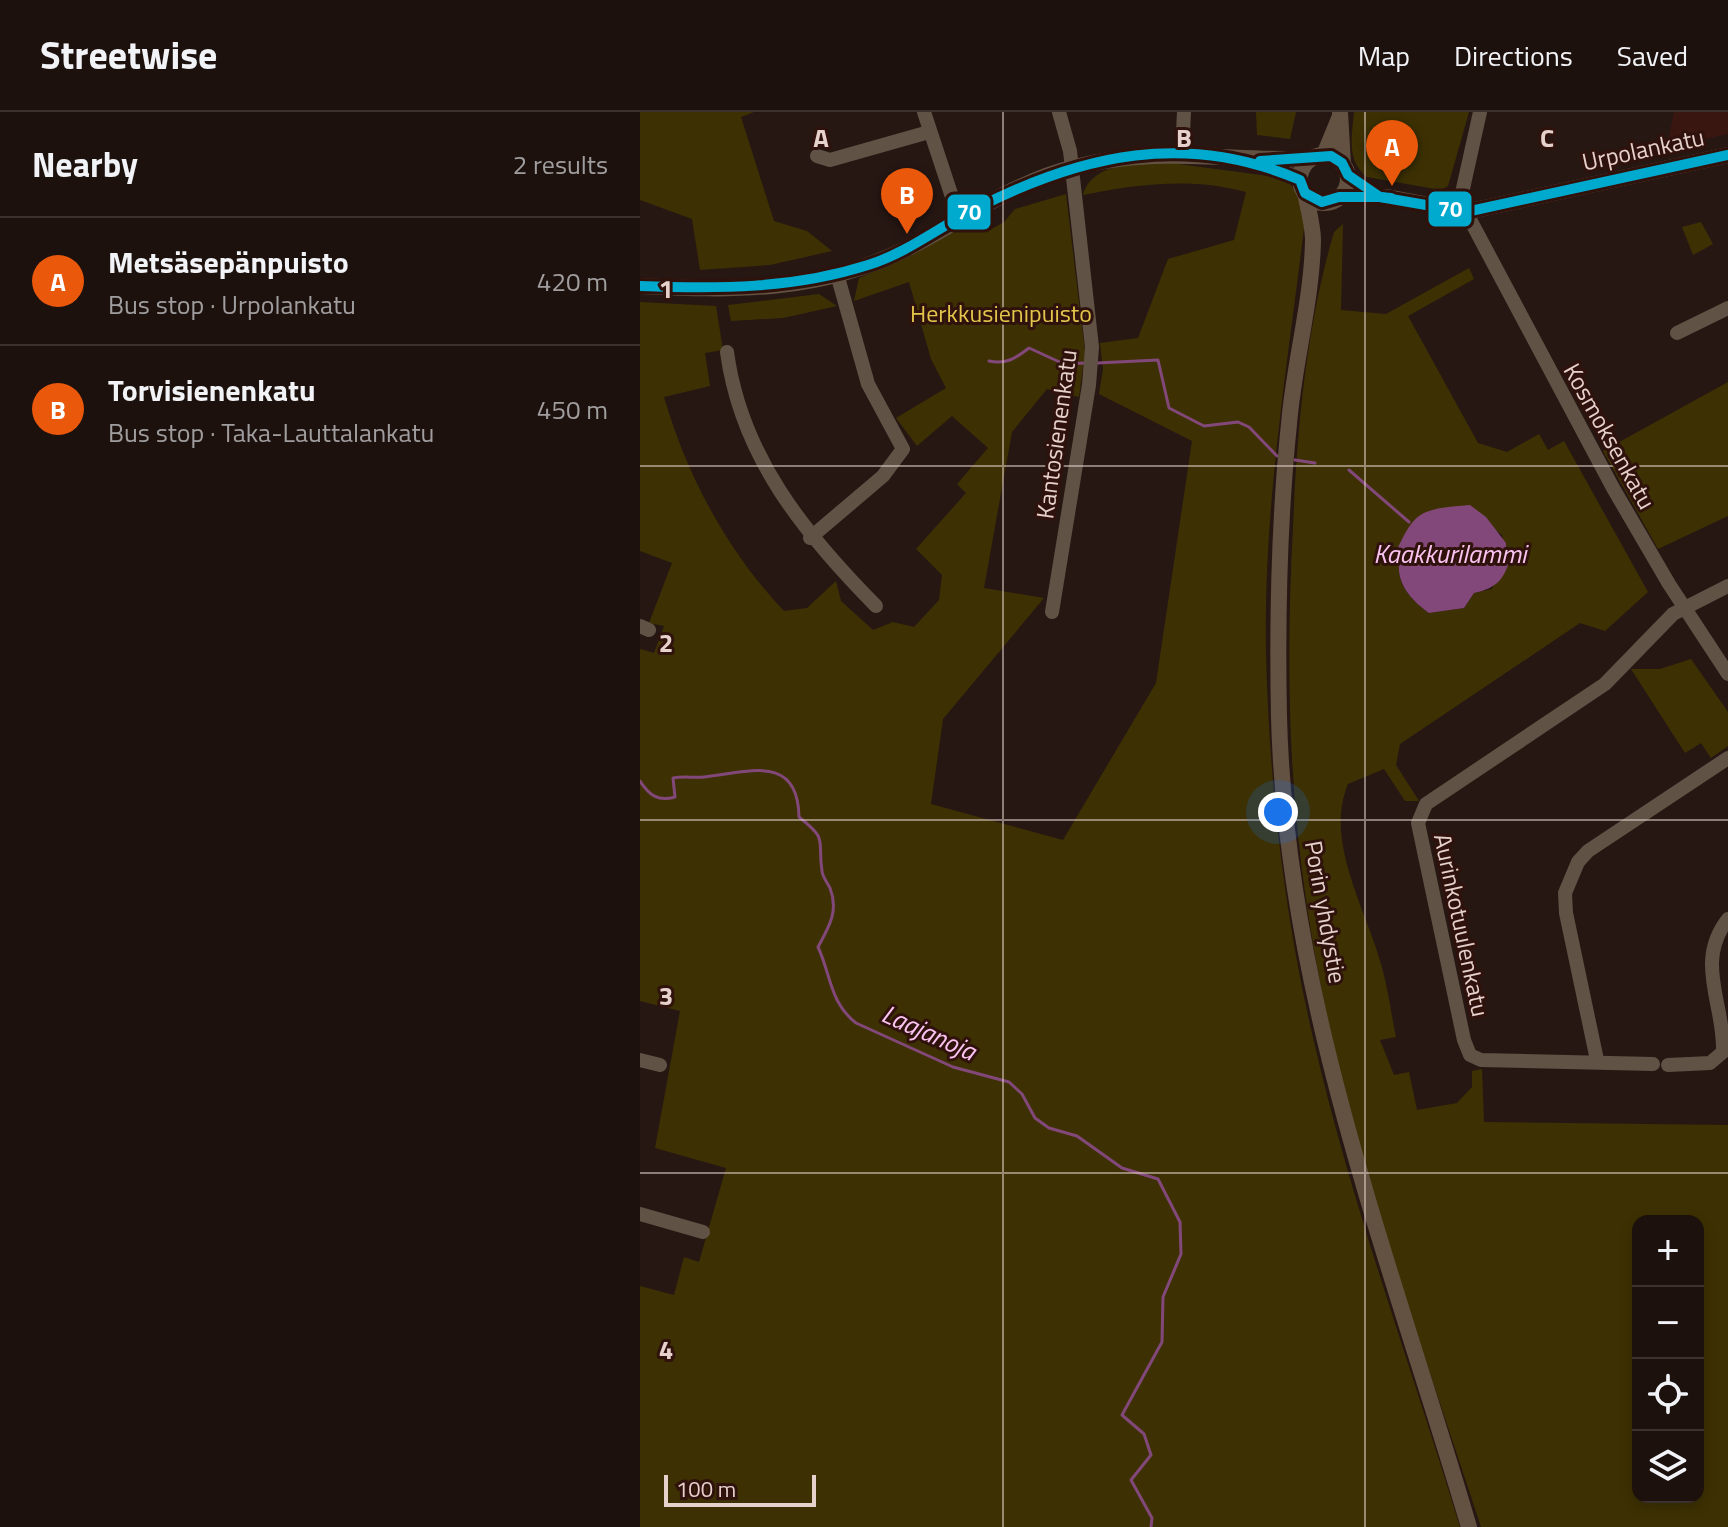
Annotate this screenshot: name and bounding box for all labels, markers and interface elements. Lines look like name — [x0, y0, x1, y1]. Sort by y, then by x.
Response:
text: Streetwise — [40, 26, 218, 84]
text: Map — [1358, 34, 1410, 77]
text: Directions — [1454, 34, 1573, 77]
text: Saved — [1617, 34, 1688, 77]
text: A — [813, 118, 829, 157]
text: B — [1176, 118, 1192, 157]
text: C — [1540, 118, 1554, 157]
street label: Urpolankatu — [1579, 118, 1707, 180]
pin: A — [1366, 120, 1418, 186]
text: Nearby — [32, 138, 138, 190]
text: 2 results — [513, 145, 608, 184]
pin: B — [881, 168, 933, 234]
line badge: 70 — [1427, 190, 1473, 228]
text: 70 — [1438, 192, 1462, 226]
line badge: 70 — [946, 193, 992, 231]
text: 70 — [957, 195, 981, 229]
text: Metsäsepänpuisto — [108, 239, 349, 285]
text: A — [50, 262, 66, 301]
text: 420 m — [537, 262, 608, 301]
text: 1 — [659, 269, 673, 308]
text: Bus stop · Urpolankatu — [108, 285, 356, 324]
park label: Herkkusienipuisto — [910, 295, 1092, 331]
street label: Kantosienenkatu — [1026, 347, 1086, 521]
street label: Kosmoksenkatu — [1555, 356, 1665, 516]
text: Torvisienenkatu — [108, 367, 315, 413]
text: B — [50, 390, 66, 429]
text: 450 m — [537, 390, 608, 429]
text: Bus stop · Taka-Lauttalankatu — [108, 413, 434, 452]
water label: Kaakkurilammi — [1374, 534, 1529, 573]
text: 2 — [659, 623, 673, 662]
your location — [1258, 792, 1298, 832]
street label: Aurinkotuulenkatu — [1425, 830, 1499, 1020]
street label: Porin yhdystie — [1296, 838, 1356, 986]
text: 3 — [659, 976, 673, 1015]
water label: Laajanoja — [876, 994, 984, 1071]
map controls — [1632, 1215, 1704, 1503]
button: + — [1632, 1215, 1704, 1287]
button: − — [1632, 1287, 1704, 1359]
text: 4 — [659, 1330, 673, 1369]
button: locate — [1632, 1359, 1704, 1431]
button: layers — [1632, 1431, 1704, 1503]
scale bar — [664, 1471, 816, 1507]
text: 100 m — [676, 1472, 736, 1506]

